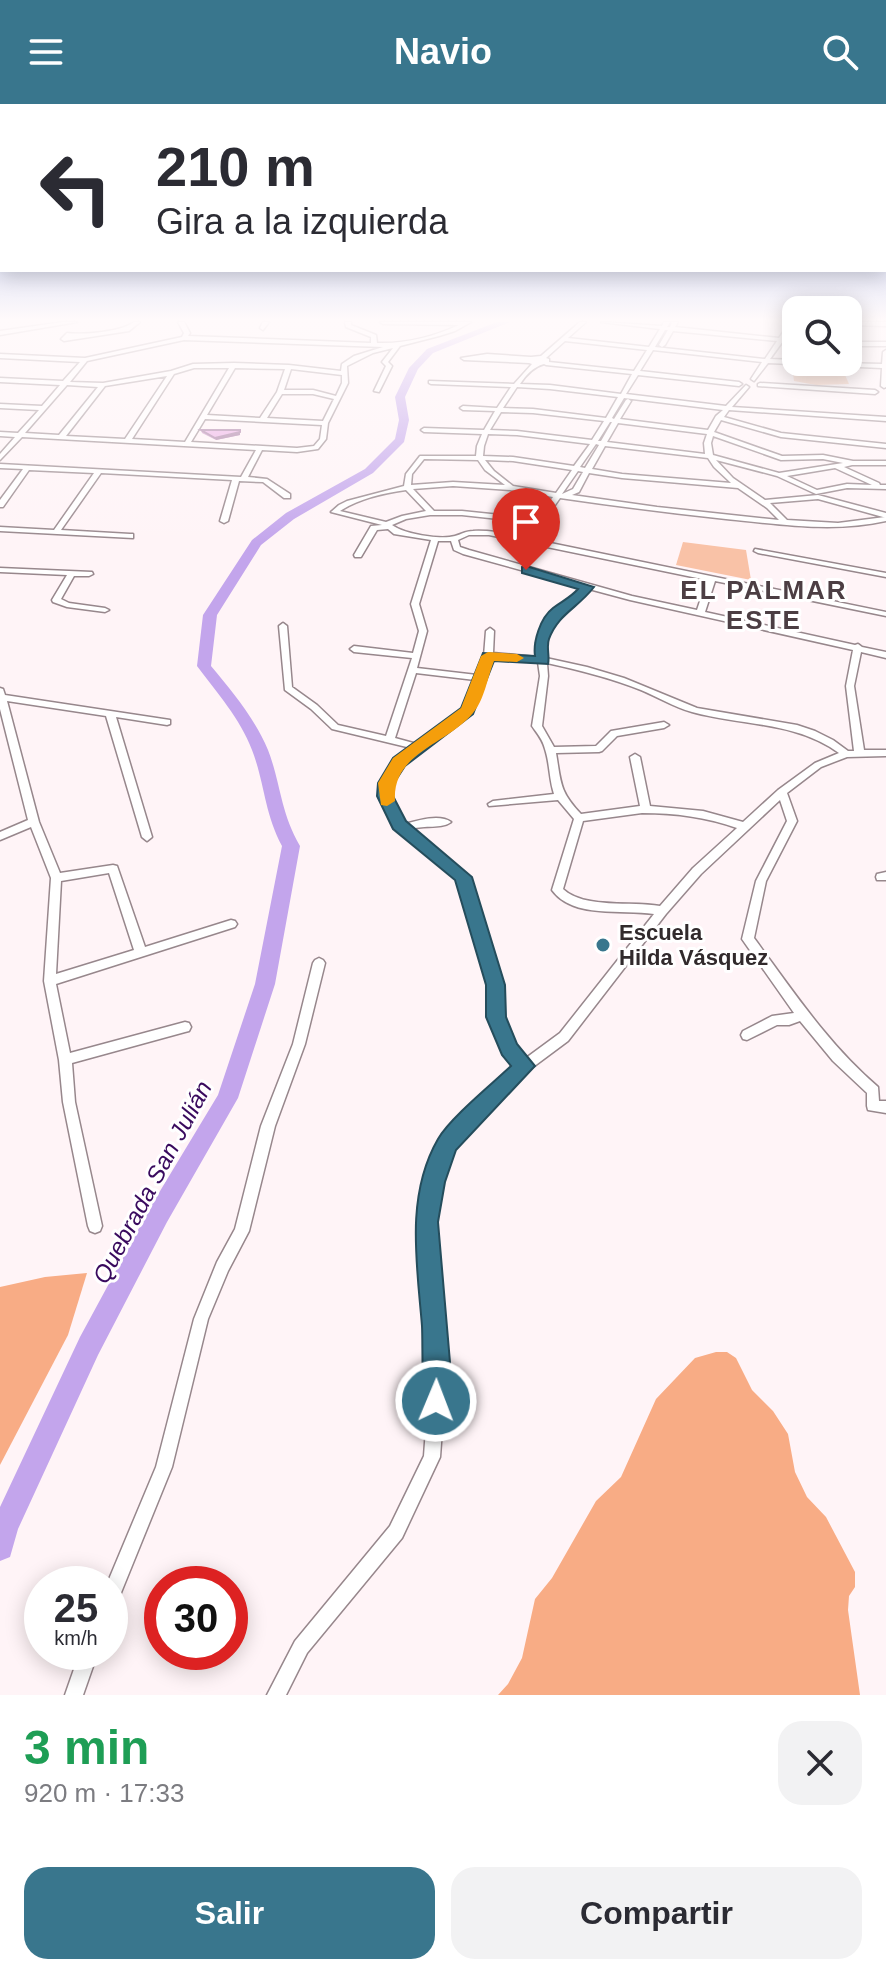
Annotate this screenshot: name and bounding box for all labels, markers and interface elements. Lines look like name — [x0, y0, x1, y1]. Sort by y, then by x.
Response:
icon: menu — [24, 30, 68, 74]
icon: search — [818, 30, 862, 74]
text: Navio — [394, 31, 492, 72]
text: 210 m — [156, 135, 315, 198]
icon: left — [24, 136, 128, 240]
text: Gira a la izquierda — [156, 201, 448, 242]
map controls — [782, 296, 862, 376]
button: search — [782, 296, 862, 376]
pin — [492, 488, 560, 570]
icon: arrive — [504, 500, 548, 544]
district label: EL PALMAR ESTE — [680, 575, 848, 635]
place label: Escuela Hilda Vásquez — [619, 920, 768, 970]
marker: Escuela Hilda Vásquez — [594, 936, 612, 954]
water label: Quebrada San Julián — [87, 1076, 217, 1288]
position arrow — [394, 1359, 478, 1443]
speed limit sign: 30 — [144, 1566, 248, 1670]
text: 25 — [54, 1586, 98, 1630]
text: km/h — [54, 1627, 98, 1649]
text: 3 min — [24, 1721, 149, 1774]
button: close — [778, 1721, 862, 1805]
text: 920 m · 17:33 — [24, 1778, 184, 1808]
button: Salir — [24, 1867, 435, 1959]
button: Compartir — [451, 1867, 862, 1959]

